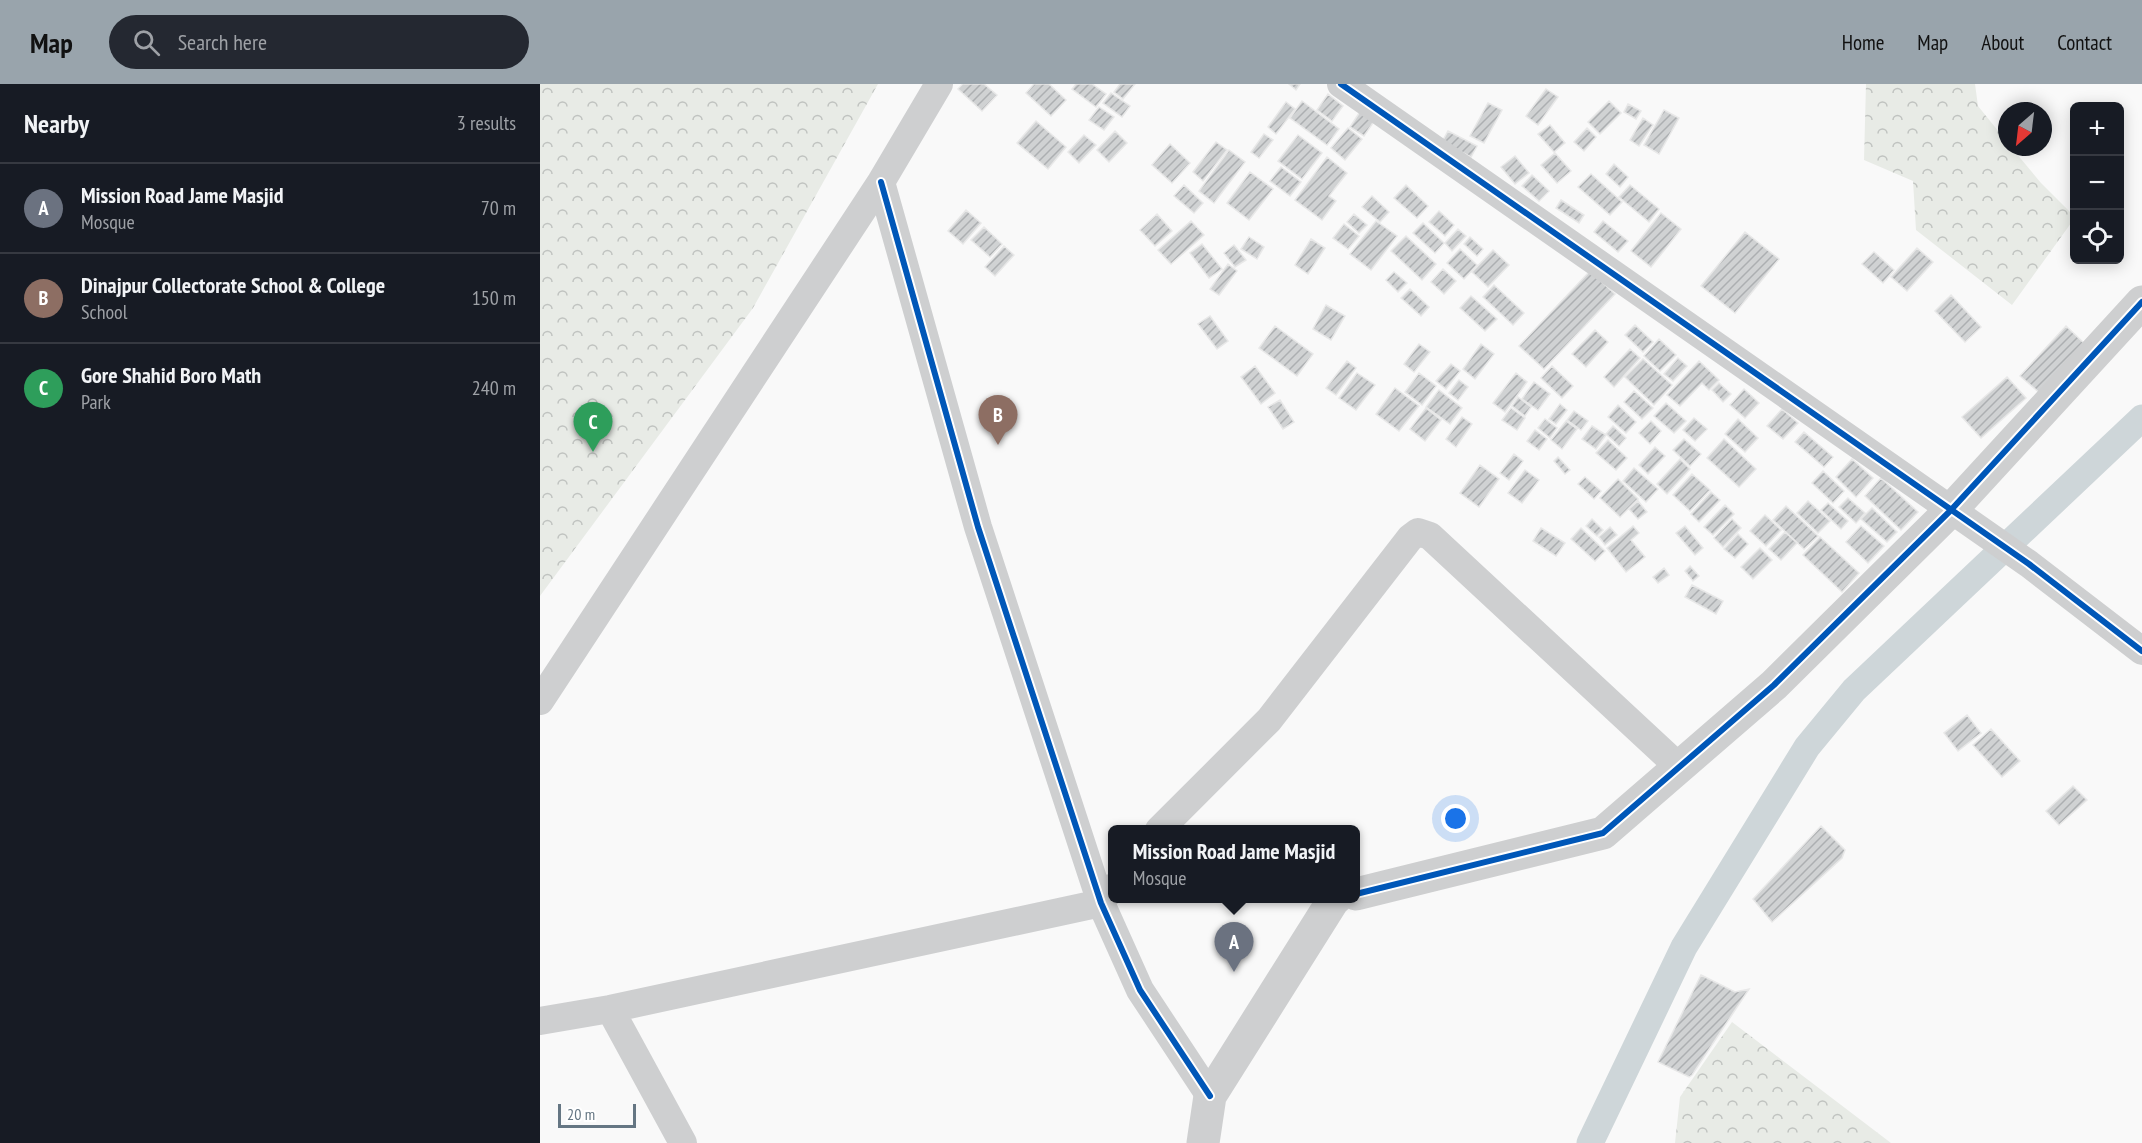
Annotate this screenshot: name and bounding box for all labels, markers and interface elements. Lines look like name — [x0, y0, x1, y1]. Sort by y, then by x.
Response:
search box — [109, 15, 529, 69]
text: Map — [30, 24, 73, 61]
icon: search — [130, 26, 163, 59]
text: Search here — [178, 28, 267, 56]
text: Home — [1842, 29, 1884, 56]
text: Map — [1917, 29, 1948, 56]
text: About — [1981, 29, 2024, 56]
text: Contact — [2057, 29, 2112, 56]
north arrow — [1998, 102, 2052, 156]
map controls — [2070, 102, 2124, 264]
button: + — [2070, 102, 2124, 156]
text: Nearby — [24, 107, 89, 140]
text: 3 results — [457, 110, 516, 136]
button: − — [2070, 156, 2124, 210]
text: Mission Road Jame Masjid — [81, 181, 284, 209]
text: A — [38, 195, 49, 221]
text: 70 m — [481, 195, 516, 221]
text: Mosque — [81, 209, 135, 235]
button: locate — [2070, 210, 2124, 264]
text: Dinajpur Collectorate School & College — [81, 271, 385, 299]
text: B — [39, 285, 48, 311]
text: 150 m — [472, 285, 516, 311]
text: School — [81, 299, 127, 325]
text: Gore Shahid Boro Math — [81, 361, 261, 389]
text: C — [39, 375, 48, 401]
text: 240 m — [472, 375, 516, 401]
text: Park — [81, 389, 111, 415]
pin: B — [978, 396, 1018, 445]
pin: C — [574, 402, 612, 452]
your location — [1441, 804, 1470, 833]
popup — [1108, 825, 1360, 903]
text: Mission Road Jame Masjid — [1133, 837, 1335, 865]
text: Mosque — [1133, 865, 1186, 891]
pin: A — [1214, 922, 1254, 972]
scale bar — [558, 1101, 636, 1128]
text: 20 m — [567, 1104, 595, 1124]

